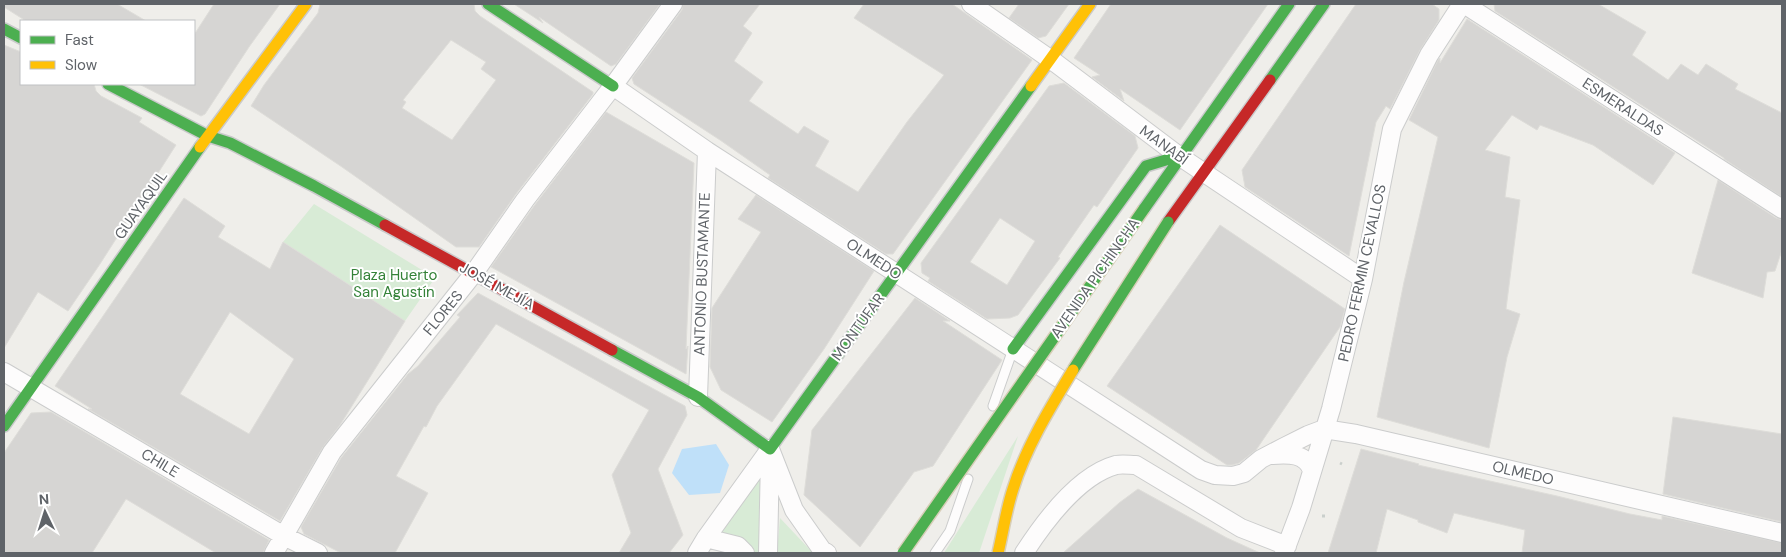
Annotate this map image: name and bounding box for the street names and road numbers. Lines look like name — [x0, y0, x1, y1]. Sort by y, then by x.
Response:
street label: ESMERALDAS — [1578, 73, 1668, 141]
street label: MANABÍ — [1136, 121, 1193, 170]
street label: GUAYAQUIL — [110, 167, 172, 243]
street label: PEDRO FERMIN CEVALLOS — [1333, 182, 1391, 364]
street label: ANTONIO BUSTAMANTE — [689, 192, 715, 356]
street label: AVENIDA PICHINCHA — [1046, 214, 1144, 342]
street label: OLMEDO — [842, 234, 906, 284]
street label: JOSÉ MEJÍA — [456, 257, 538, 315]
street label: FLORES — [419, 286, 468, 340]
street label: MONTÚFAR — [827, 289, 889, 365]
street label: CHILE — [137, 444, 183, 482]
street label: OLMEDO — [1490, 456, 1556, 490]

